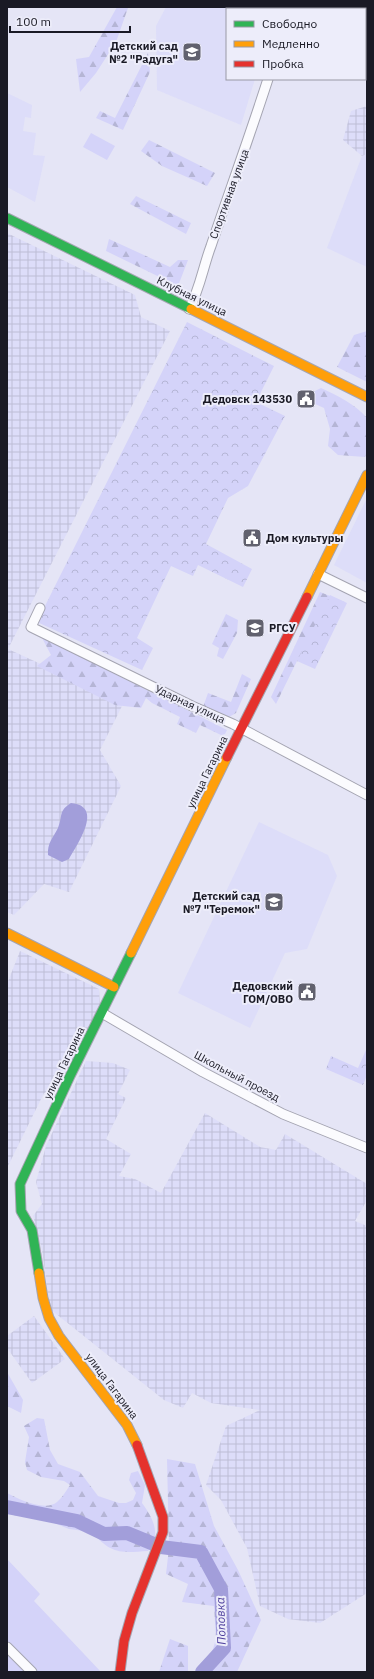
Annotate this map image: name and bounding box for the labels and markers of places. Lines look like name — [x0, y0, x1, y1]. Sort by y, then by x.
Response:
place label: Детский сад №2 "Радуга" — [109, 39, 179, 66]
school or university icon: Детский сад №2 "Радуга" — [181, 41, 203, 63]
public building icon: Дедовск 143530 — [295, 388, 317, 410]
place label: Дедовск 143530 — [203, 392, 292, 406]
public building icon: Дом культуры — [241, 527, 263, 549]
place label: Дом культуры — [266, 531, 343, 545]
school or university icon: РГСУ — [244, 617, 266, 639]
place label: РГСУ — [269, 621, 296, 635]
place label: Детский сад №7 "Теремок" — [183, 889, 261, 916]
school or university icon: Детский сад №7 "Теремок" — [263, 891, 285, 913]
place label: Дедовский ГОМ/ОВО — [233, 979, 293, 1006]
public building icon: Дедовский ГОМ/ОВО — [296, 981, 318, 1003]

